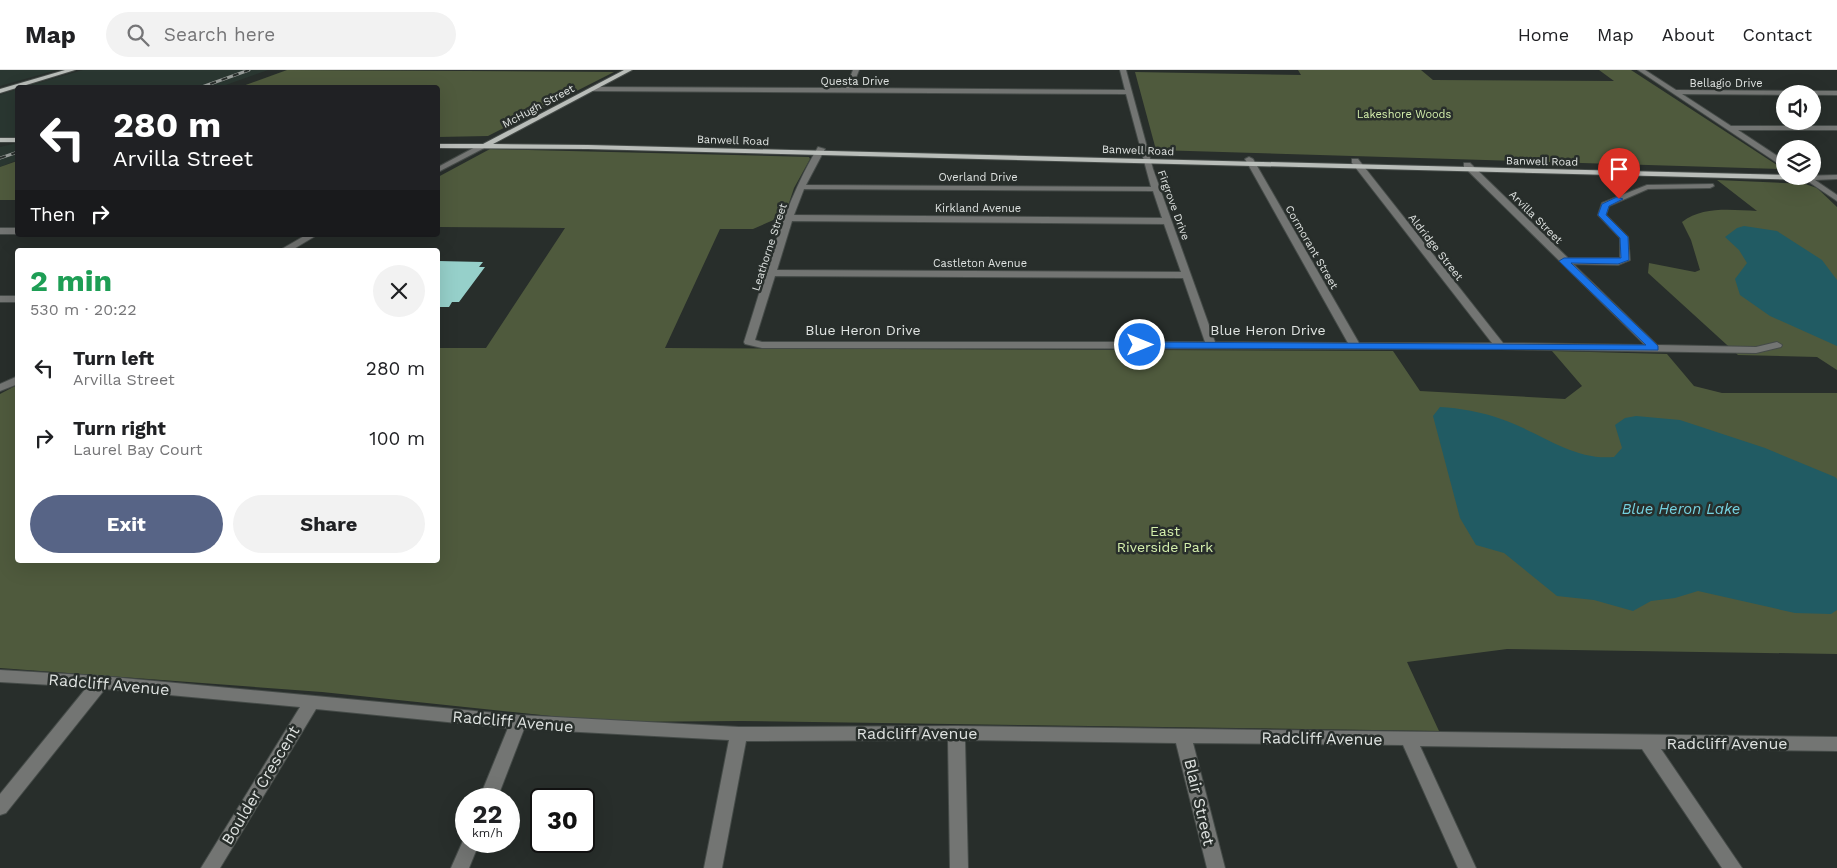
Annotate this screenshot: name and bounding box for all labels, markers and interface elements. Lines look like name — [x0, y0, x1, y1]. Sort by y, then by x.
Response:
search box — [106, 12, 456, 57]
text: Map — [25, 21, 76, 49]
icon: search — [124, 21, 152, 49]
text: Search here — [164, 23, 275, 46]
text: Home — [1518, 24, 1569, 45]
text: Map — [1597, 24, 1634, 45]
text: About — [1662, 24, 1714, 45]
text: Contact — [1742, 24, 1812, 45]
street label: Questa Drive — [821, 75, 889, 88]
street label: Bellagio Drive — [1690, 77, 1762, 90]
street label: McHugh Street — [500, 82, 577, 131]
map controls — [1776, 85, 1821, 185]
button: sound — [1776, 85, 1821, 130]
text: 280 m — [113, 104, 221, 146]
icon: left — [30, 105, 95, 170]
park label: Lakeshore Woods — [1357, 108, 1452, 121]
street label: Banwell Road — [697, 133, 769, 148]
button: layers — [1776, 140, 1821, 185]
street label: Banwell Road — [1102, 143, 1174, 158]
text: Arvilla Street — [113, 146, 253, 171]
pin — [1598, 148, 1640, 199]
street label: Banwell Road — [1506, 154, 1578, 169]
icon: arrive — [1605, 155, 1633, 183]
street label: Firgrove Drive — [1155, 168, 1192, 242]
street label: Overland Drive — [938, 171, 1018, 184]
street label: Arvilla Street — [1506, 188, 1565, 247]
icon: right — [86, 200, 114, 228]
street label: Leathorne Street — [749, 201, 790, 293]
street label: Kirkland Avenue — [935, 202, 1021, 215]
text: Then — [30, 203, 76, 226]
street label: Cormorant Street — [1282, 203, 1341, 292]
street label: Aldridge Street — [1406, 211, 1466, 283]
street label: Castleton Avenue — [933, 257, 1027, 270]
text: 2 min — [30, 263, 112, 298]
button: close — [373, 265, 425, 317]
text: 530 m · 20:22 — [30, 300, 137, 319]
position arrow — [1113, 318, 1165, 370]
street label: Blue Heron Drive — [805, 322, 921, 338]
street label: Blue Heron Drive — [1210, 322, 1326, 338]
text: Turn left — [73, 347, 154, 370]
icon: left — [30, 354, 58, 382]
text: 280 m — [366, 357, 425, 380]
text: Arvilla Street — [73, 370, 175, 389]
text: Turn right — [73, 417, 166, 440]
icon: right — [30, 424, 58, 452]
text: 100 m — [369, 427, 425, 450]
text: Laurel Bay Court — [73, 440, 202, 459]
button: Exit — [30, 495, 223, 553]
button: Share — [233, 495, 425, 553]
water label: Blue Heron Lake — [1622, 500, 1740, 518]
park label: East Riverside Park — [1117, 523, 1213, 555]
street label: Radcliff Avenue — [48, 670, 170, 699]
street label: Radcliff Avenue — [452, 707, 574, 736]
street label: Boulder Crescent — [217, 722, 304, 848]
street label: Radcliff Avenue — [856, 724, 978, 743]
street label: Radcliff Avenue — [1261, 728, 1383, 749]
street label: Radcliff Avenue — [1666, 734, 1788, 753]
street label: Blair Street — [1180, 757, 1219, 848]
speed limit sign: 30 — [530, 788, 595, 853]
text: 22 — [473, 800, 502, 829]
text: km/h — [472, 826, 503, 840]

